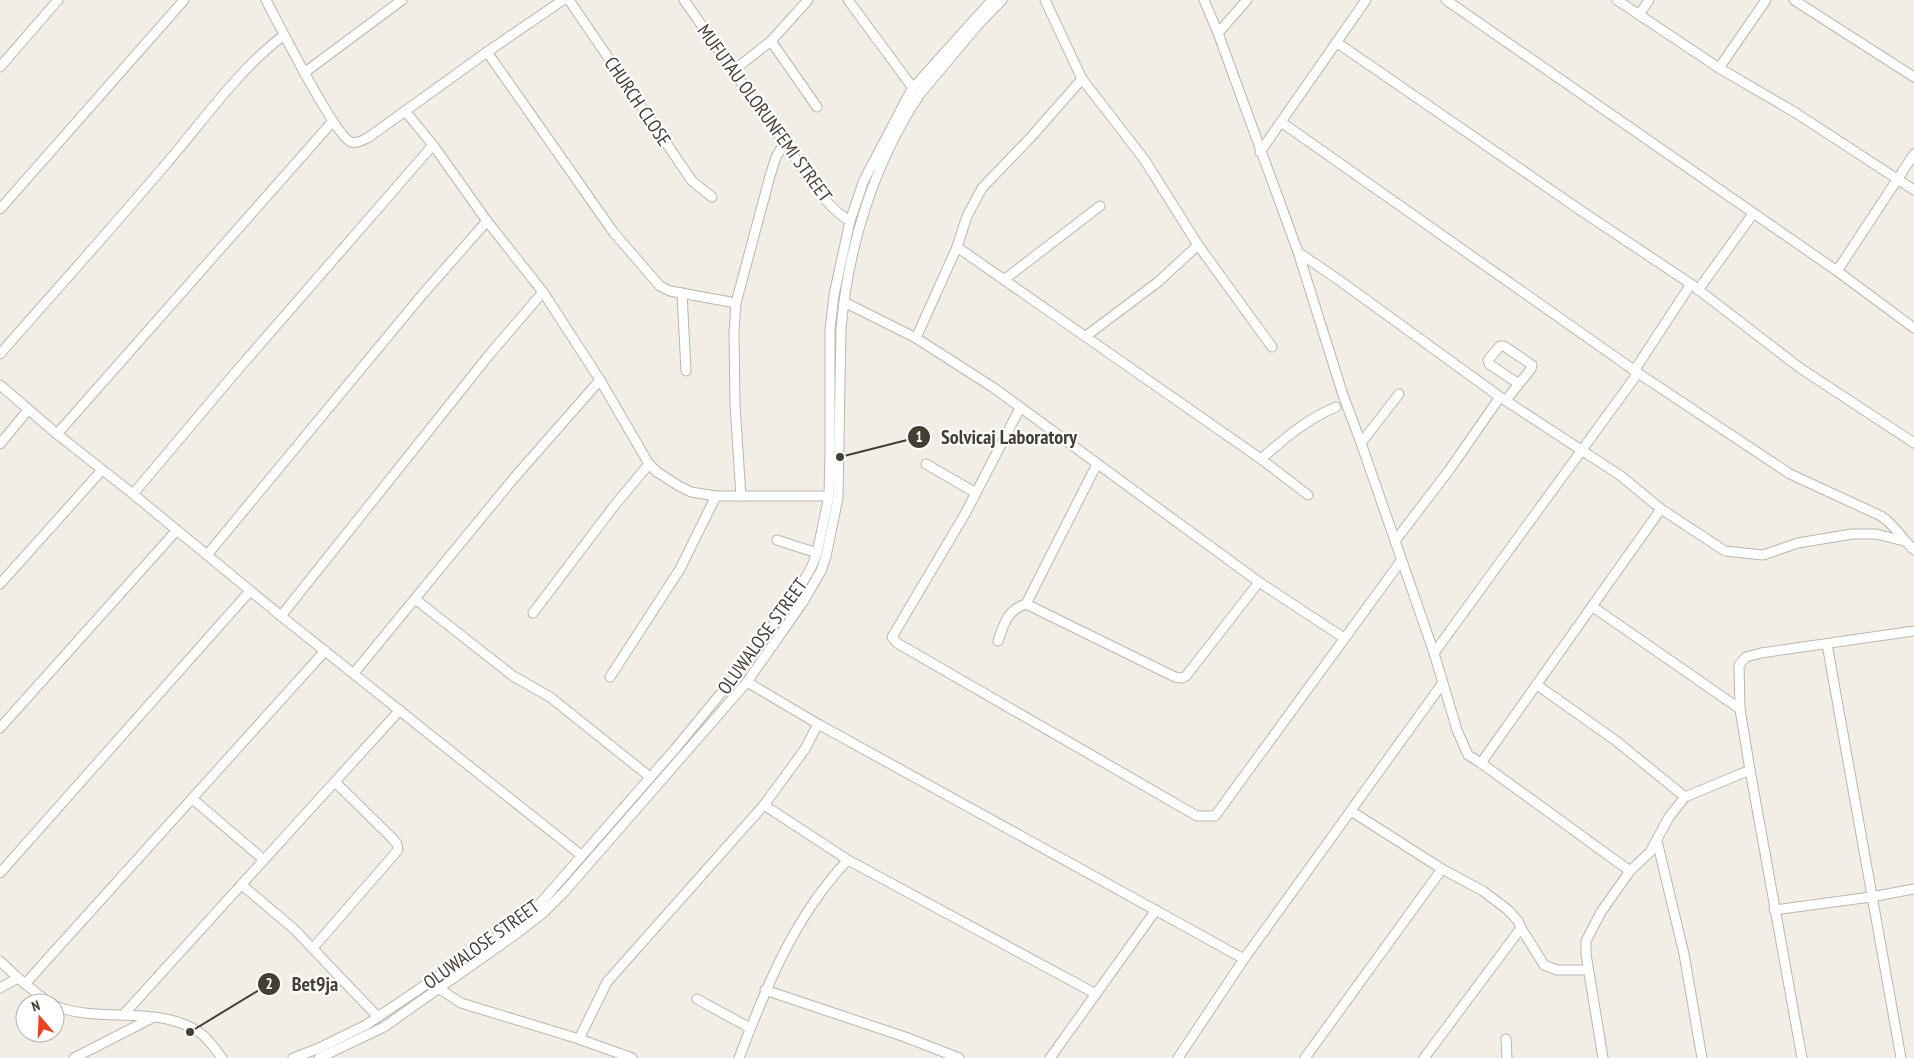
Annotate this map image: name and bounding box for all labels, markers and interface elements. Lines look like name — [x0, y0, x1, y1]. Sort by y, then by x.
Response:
street label: MUFUTAU OLORUNFEMI STREET — [692, 19, 838, 207]
street label: CHURCH CLOSE — [599, 52, 677, 150]
callout: Solvicaj Laboratory — [906, 419, 1087, 454]
text: Solvicaj Laboratory — [941, 424, 1078, 450]
text: 1 — [915, 427, 923, 446]
street label: OLUWALOSE STREET — [712, 573, 812, 699]
street label: OLUWALOSE STREET — [418, 894, 544, 994]
callout: Bet9ja — [257, 967, 348, 1002]
text: Bet9ja — [292, 971, 338, 997]
text: 2 — [265, 974, 273, 993]
north arrow — [15, 993, 65, 1043]
text: N — [29, 996, 42, 1015]

